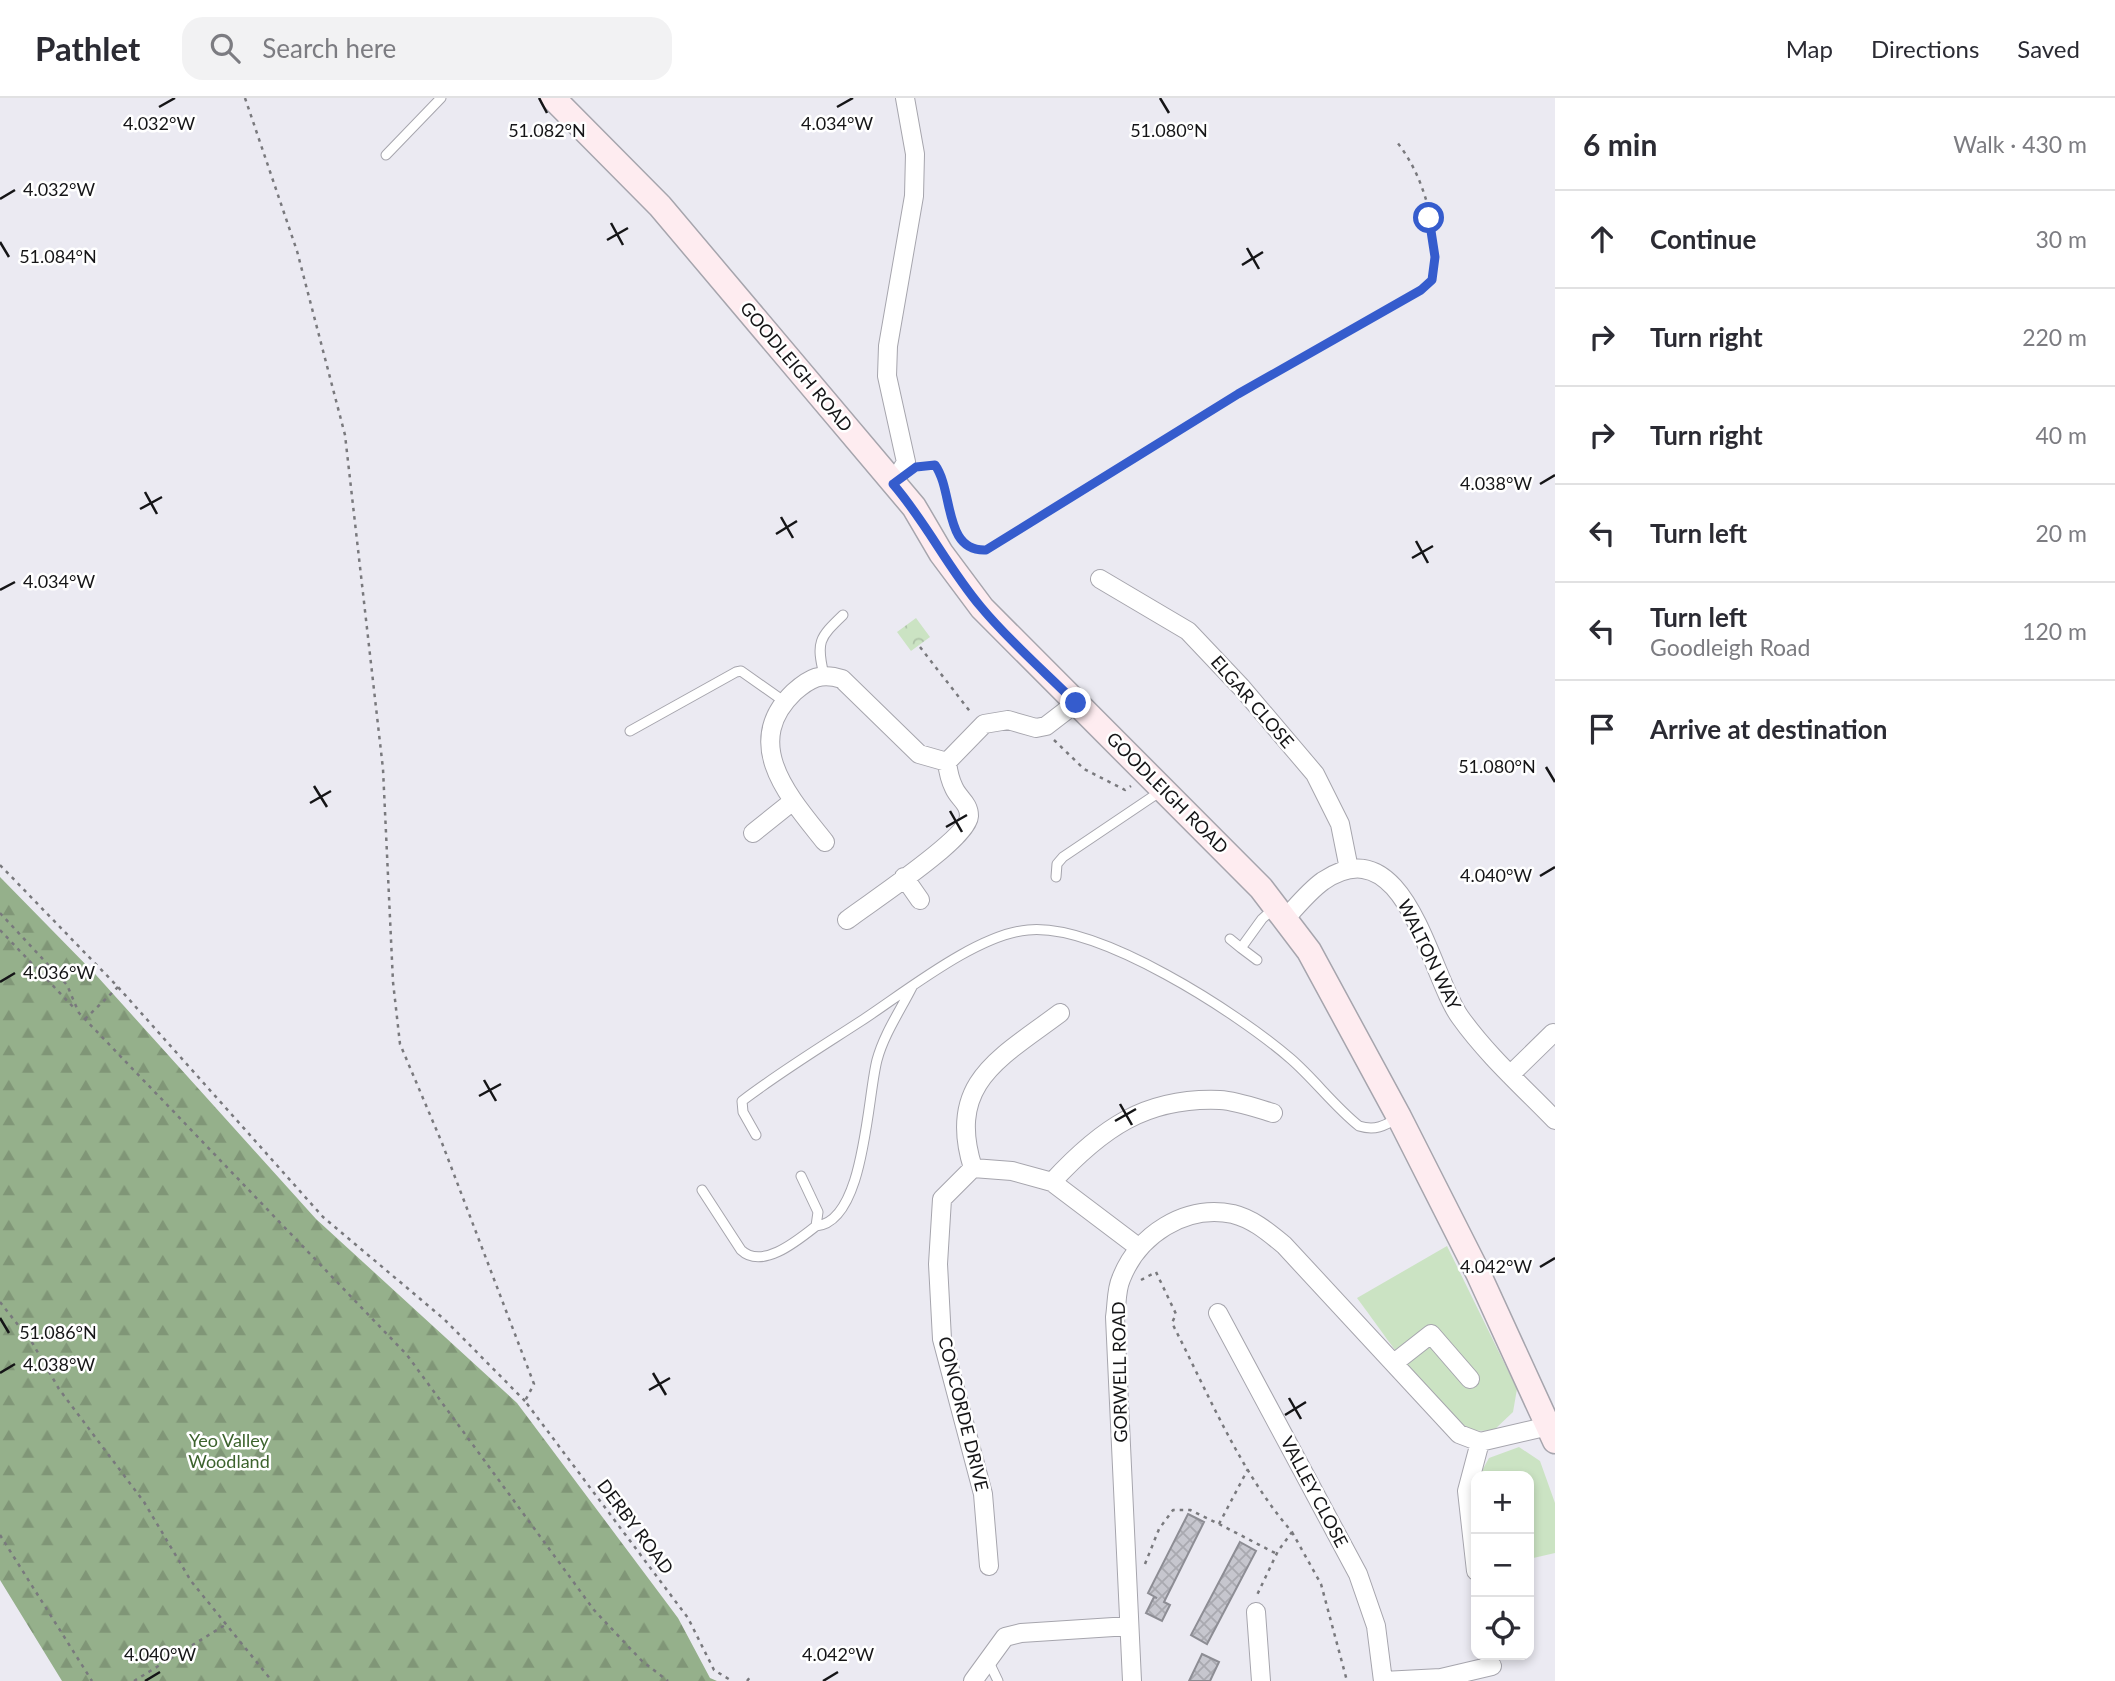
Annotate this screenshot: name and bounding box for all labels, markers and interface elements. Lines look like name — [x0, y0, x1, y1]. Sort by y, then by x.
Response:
search box — [182, 17, 672, 80]
text: Pathlet — [35, 28, 140, 68]
icon: search — [206, 29, 244, 67]
text: Search here — [262, 32, 396, 64]
text: Map — [1786, 34, 1833, 63]
text: Directions — [1871, 34, 1979, 63]
text: Saved — [2017, 34, 2080, 63]
text: 4.032°W — [123, 112, 195, 134]
text: 4.034°W — [801, 112, 873, 134]
text: 51.082°N — [508, 119, 586, 141]
text: 51.080°N — [1130, 119, 1208, 141]
text: 6 min — [1583, 126, 1657, 162]
text: Walk · 430 m — [1953, 130, 2087, 158]
text: 4.032°W — [23, 178, 95, 200]
route start — [1413, 202, 1444, 233]
icon: ahead — [1583, 220, 1621, 258]
text: Continue — [1650, 223, 1756, 255]
text: 30 m — [2036, 225, 2087, 253]
text: 51.084°N — [19, 245, 97, 267]
street label: GOODLEIGH ROAD — [736, 297, 858, 436]
icon: right — [1583, 318, 1621, 356]
text: Turn right — [1650, 321, 1763, 353]
text: 220 m — [2022, 323, 2087, 351]
icon: right — [1583, 416, 1621, 454]
text: Turn right — [1650, 419, 1763, 451]
text: 40 m — [2036, 421, 2087, 449]
text: 4.038°W — [1460, 472, 1532, 494]
icon: left — [1583, 514, 1621, 552]
text: Turn left — [1650, 517, 1747, 549]
text: 20 m — [2036, 519, 2087, 547]
text: 4.034°W — [23, 570, 95, 592]
text: Turn left — [1650, 601, 1747, 633]
icon: left — [1583, 612, 1621, 650]
text: 120 m — [2022, 617, 2087, 645]
text: Goodleigh Road — [1650, 633, 1810, 661]
street label: ELGAR CLOSE — [1207, 651, 1299, 752]
route end — [1060, 687, 1091, 718]
icon: arrive — [1583, 710, 1621, 748]
text: Arrive at destination — [1650, 713, 1887, 745]
street label: GOODLEIGH ROAD — [1102, 727, 1233, 858]
text: 51.080°N — [1458, 755, 1536, 777]
text: 4.040°W — [1460, 864, 1532, 886]
street label: WALTON WAY — [1394, 896, 1466, 1014]
text: 4.036°W — [23, 961, 95, 983]
text: 4.042°W — [1460, 1255, 1532, 1277]
street label: GORWELL ROAD — [1107, 1301, 1131, 1443]
text: 51.086°N — [19, 1321, 97, 1343]
street label: CONCORDE DRIVE — [934, 1334, 994, 1493]
text: 4.038°W — [23, 1353, 95, 1375]
park label: Yeo Valley Woodland — [188, 1429, 270, 1472]
street label: VALLEY CLOSE — [1276, 1432, 1353, 1551]
map controls — [1471, 1471, 1534, 1660]
button: + — [1471, 1471, 1534, 1534]
street label: DERBY ROAD — [593, 1475, 679, 1578]
button: − — [1471, 1534, 1534, 1597]
button: locate — [1471, 1597, 1534, 1660]
text: 4.040°W — [124, 1643, 196, 1665]
text: 4.042°W — [802, 1643, 874, 1665]

